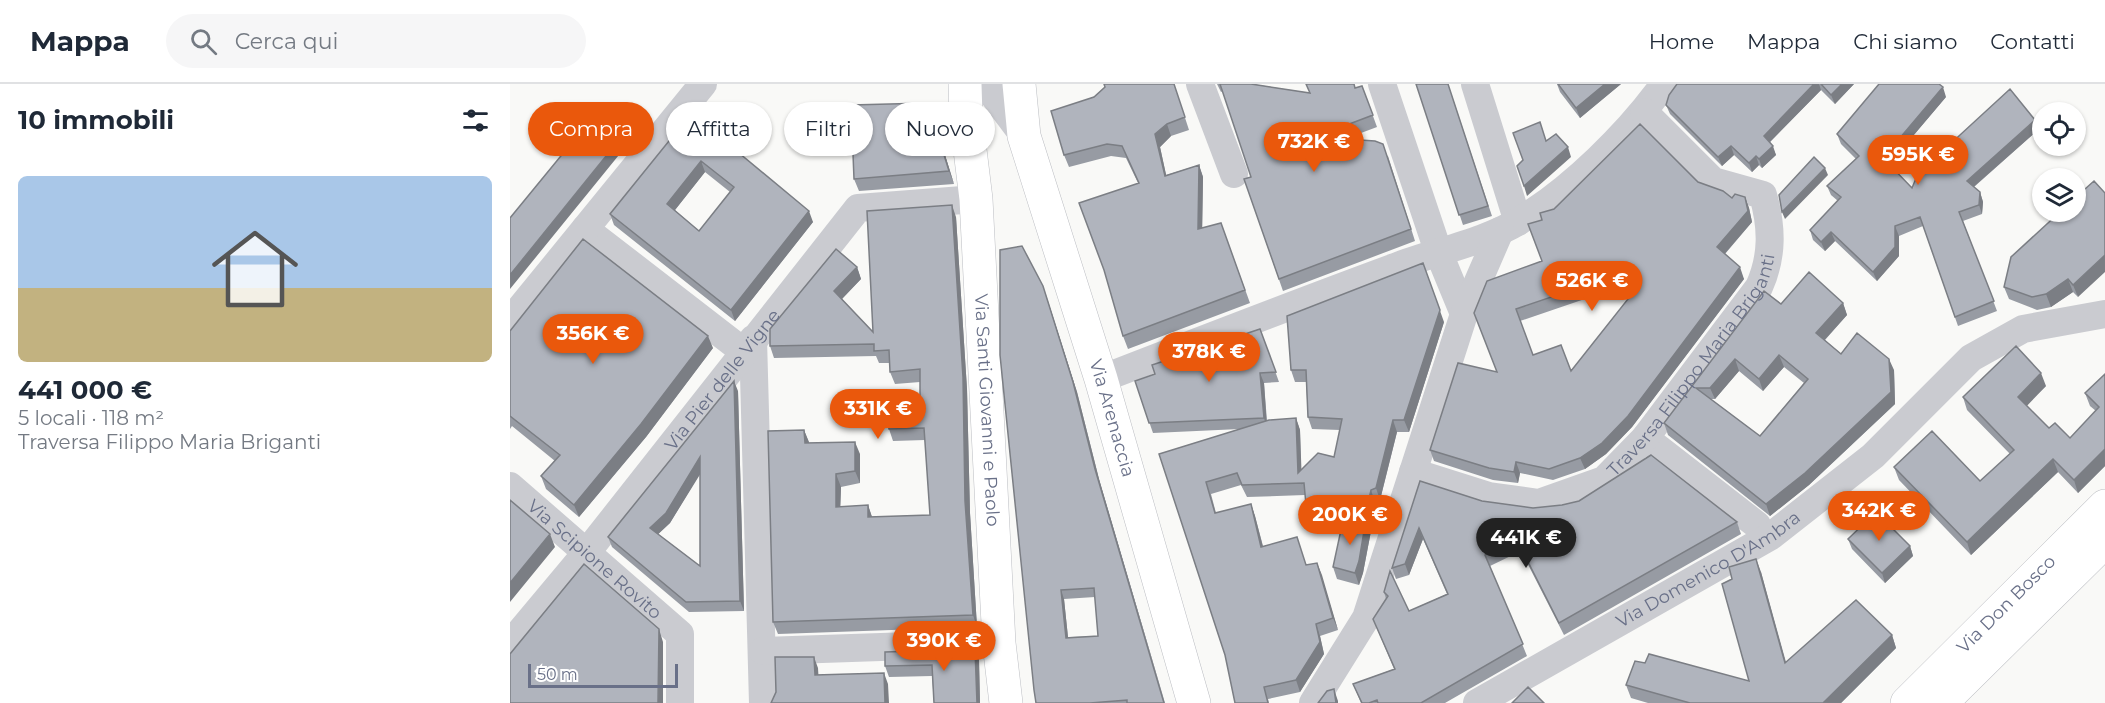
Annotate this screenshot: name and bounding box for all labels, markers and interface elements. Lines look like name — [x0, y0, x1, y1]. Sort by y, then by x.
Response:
search box — [166, 14, 586, 68]
text: Mappa — [30, 24, 130, 58]
icon: search — [187, 25, 220, 58]
text: Cerca qui — [235, 28, 338, 55]
text: Home — [1649, 29, 1714, 54]
text: Mappa — [1747, 29, 1820, 54]
text: Chi siamo — [1853, 29, 1957, 54]
text: Contatti — [1990, 29, 2075, 54]
chip: Compra — [528, 102, 654, 156]
chip: Affitta — [666, 102, 772, 156]
chip: Filtri — [784, 102, 873, 156]
chip: Nuovo — [885, 102, 995, 156]
map controls — [2032, 102, 2086, 222]
button: locate — [2032, 102, 2086, 156]
text: 10 immobili — [18, 104, 174, 136]
icon: filters — [459, 104, 492, 137]
pin: 732K € — [1265, 122, 1363, 173]
text: 732K € — [1278, 129, 1350, 153]
pin: 595K € — [1869, 135, 1967, 186]
text: 595K € — [1881, 142, 1955, 166]
button: layers — [2032, 168, 2086, 222]
icon: home — [201, 215, 309, 323]
street label: Traversa Filippo Maria Briganti — [1603, 252, 1780, 481]
pin: 526K € — [1543, 261, 1641, 312]
text: 526K € — [1555, 268, 1629, 292]
street label: Via Santi Giovanni e Paolo — [970, 293, 1004, 527]
street label: Via Pier delle Vigne — [660, 305, 785, 455]
pin: 356K € — [544, 314, 642, 365]
text: 356K € — [557, 321, 629, 345]
pin: 378K € — [1160, 332, 1258, 383]
text: 378K € — [1172, 339, 1246, 363]
street label: Via Arenaccia — [1085, 357, 1140, 480]
text: 441 000 € — [18, 374, 152, 406]
pin: 331K € — [829, 389, 927, 440]
text: 331K € — [844, 396, 912, 420]
text: 5 locali · 118 m² — [18, 406, 164, 430]
text: Traversa Filippo Maria Briganti — [18, 430, 321, 454]
pin: 342K € — [1830, 491, 1928, 542]
street label: Via Scipione Rovito — [523, 495, 666, 624]
pin: 200K € — [1301, 495, 1399, 546]
text: 342K € — [1842, 498, 1916, 522]
text: 200K € — [1312, 502, 1388, 526]
street label: Via Domenico D'Ambra — [1612, 506, 1805, 633]
pin: 441K € — [1477, 518, 1575, 569]
text: 441K € — [1490, 525, 1562, 549]
street label: Via Don Bosco — [1952, 550, 2060, 658]
pin: 390K € — [895, 621, 993, 672]
text: 390K € — [907, 628, 981, 652]
scale bar — [528, 661, 678, 688]
text: 50 m — [537, 665, 578, 684]

